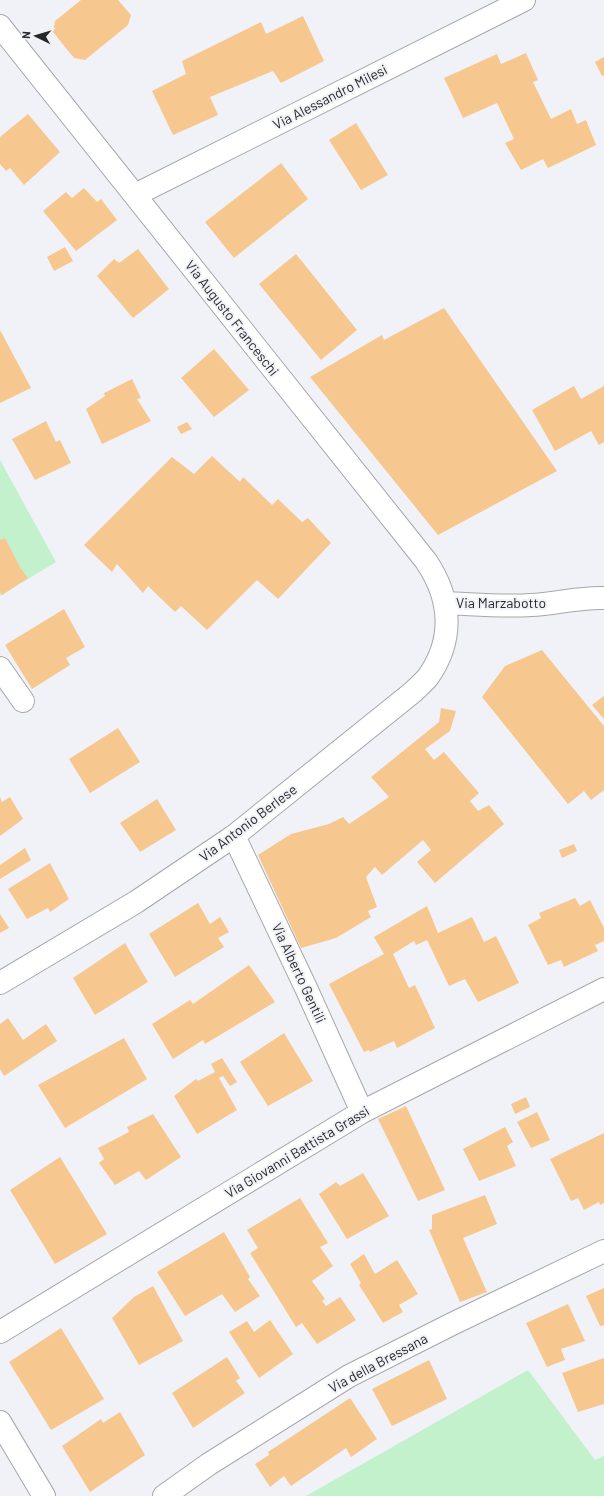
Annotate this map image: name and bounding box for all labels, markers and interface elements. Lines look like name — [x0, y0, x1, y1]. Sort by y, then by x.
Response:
north arrow — [16, 16, 56, 56]
text: N — [19, 31, 32, 39]
street label: Via Alessandro Milesi — [270, 60, 390, 133]
street label: Via Augusto Franceschi — [182, 257, 283, 379]
street label: Via Marzabotto — [456, 594, 546, 611]
street label: Via Antonio Berlese — [195, 780, 300, 865]
street label: Via Alberto Gentili — [269, 920, 330, 1025]
street label: Via Giovanni Battista Grassi — [222, 1102, 372, 1201]
street label: Via della Bressana — [325, 1329, 430, 1396]

